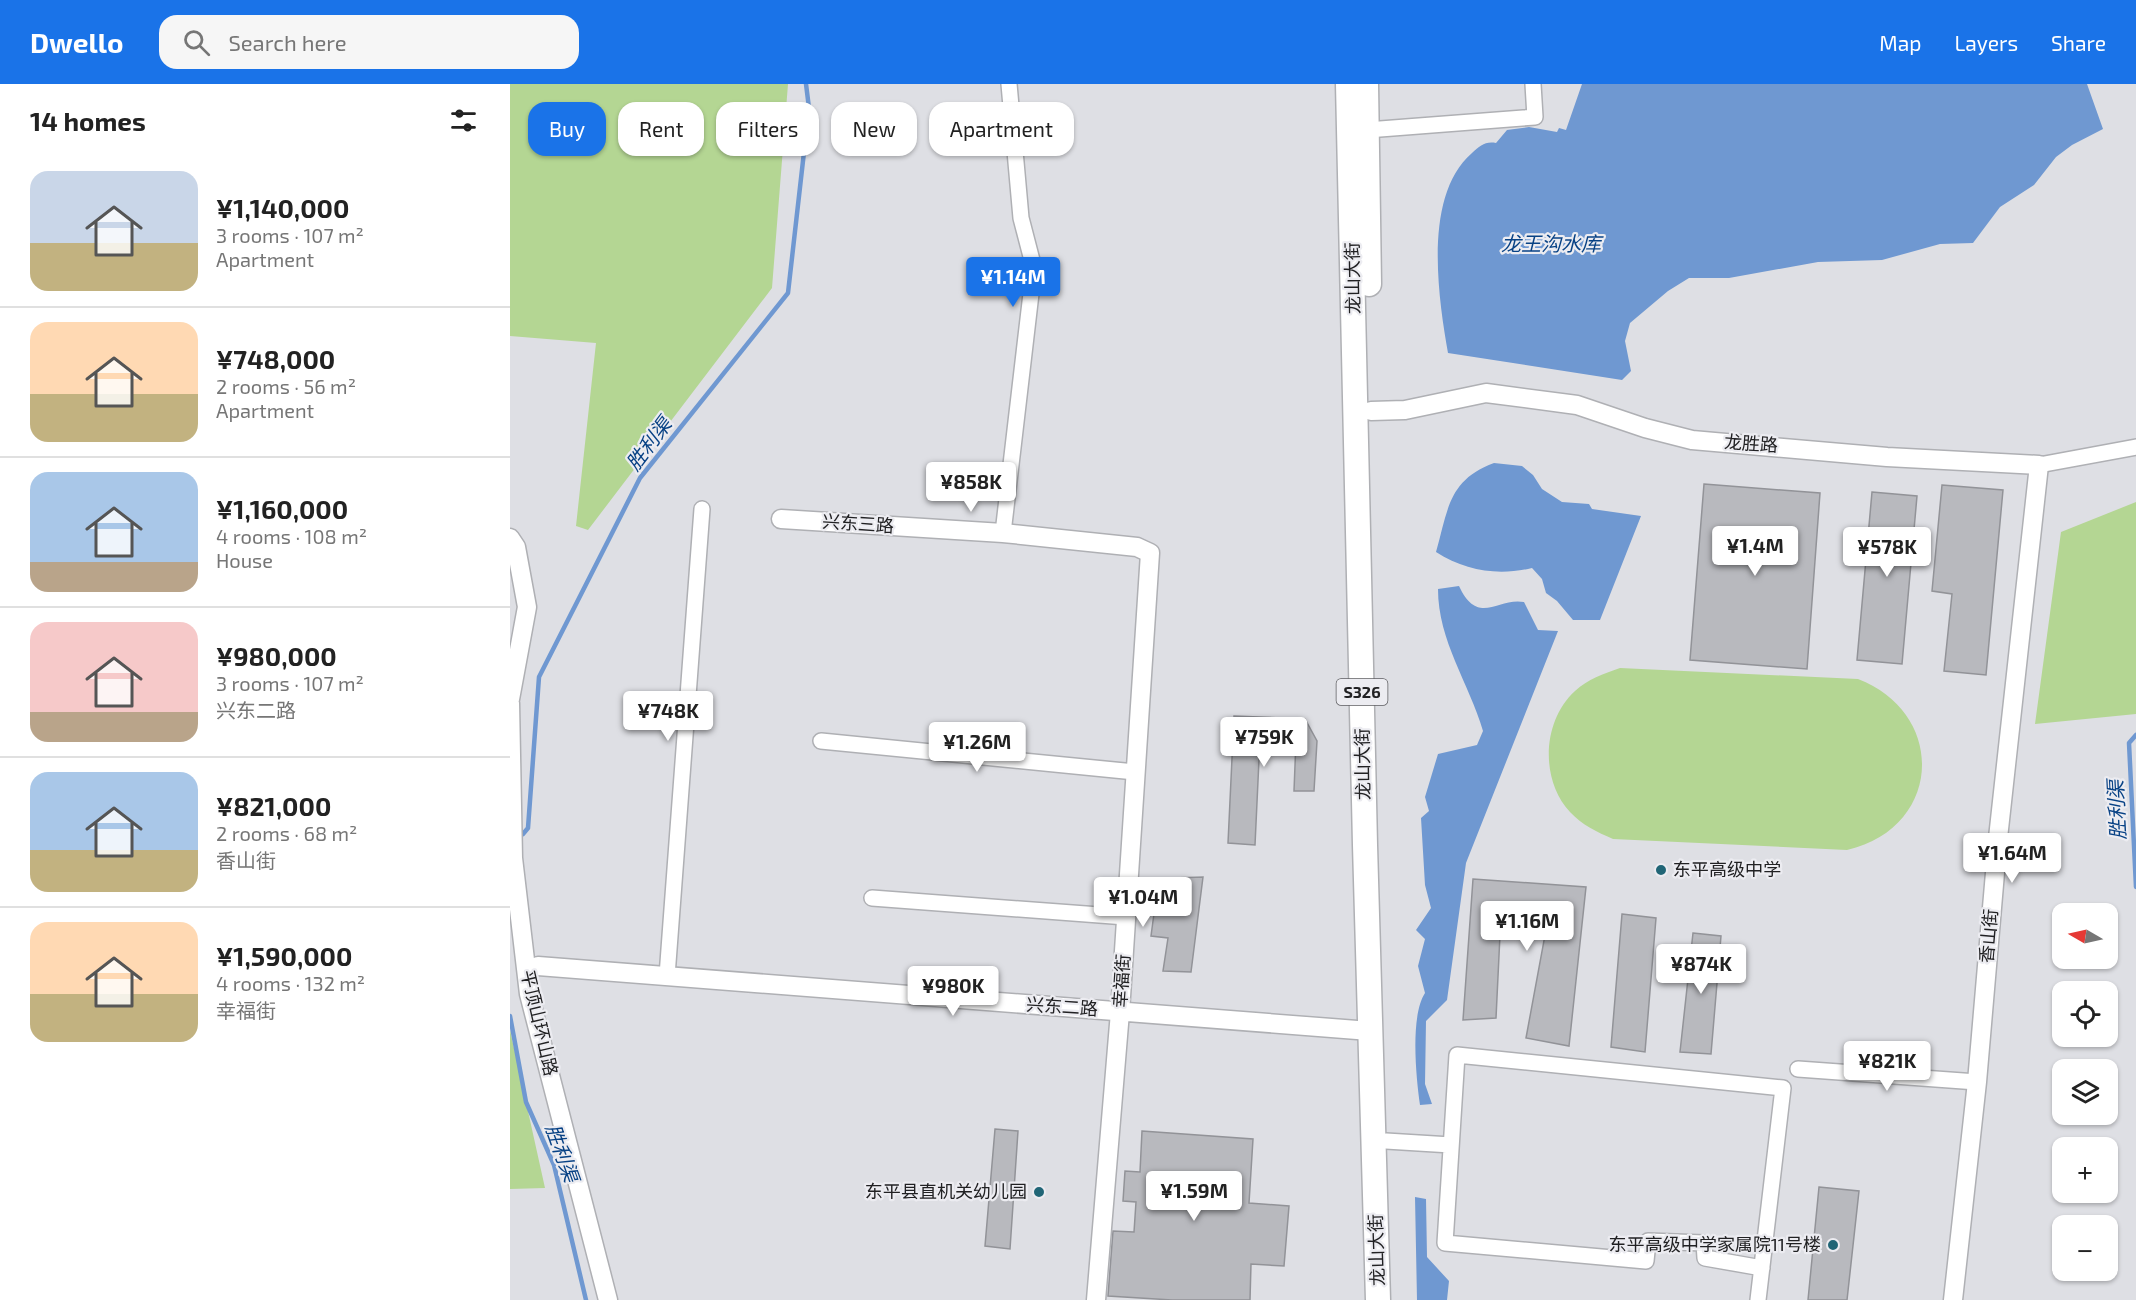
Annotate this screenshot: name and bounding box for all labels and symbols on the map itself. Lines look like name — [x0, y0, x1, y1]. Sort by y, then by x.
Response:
water label: 龙王沟水库 — [1501, 231, 1604, 255]
street label: 龙山大街 — [1340, 242, 1364, 314]
pin: ¥1.14M — [964, 257, 1062, 308]
water label: 胜利渠 — [621, 410, 678, 475]
street label: 龙胜路 — [1723, 430, 1779, 456]
pin: ¥858K — [929, 462, 1013, 513]
street label: 兴东三路 — [821, 510, 895, 536]
pin: ¥1.4M — [1713, 526, 1797, 577]
pin: ¥578K — [1845, 527, 1929, 578]
road number: S326 — [1336, 679, 1388, 705]
pin: ¥748K — [626, 691, 710, 742]
pin: ¥759K — [1222, 717, 1306, 768]
pin: ¥1.26M — [928, 722, 1026, 773]
street label: 龙山大街 — [1350, 728, 1374, 800]
water label: 胜利渠 — [2102, 776, 2130, 841]
pin: ¥1.64M — [1963, 833, 2061, 884]
place label: 东平高级中学 — [1673, 858, 1781, 880]
marker: 东平高级中学 — [1654, 863, 1668, 877]
pin: ¥1.04M — [1094, 877, 1192, 928]
pin: ¥1.16M — [1478, 901, 1576, 952]
north arrow — [2052, 903, 2118, 969]
street label: 香山街 — [1975, 908, 2001, 964]
pin: ¥874K — [1659, 944, 1743, 995]
street label: 幸福街 — [1108, 953, 1134, 1009]
pin: ¥980K — [911, 966, 995, 1017]
street label: 平顶山环山路 — [517, 968, 563, 1078]
street label: 兴东二路 — [1025, 993, 1099, 1019]
pin: ¥821K — [1845, 1041, 1929, 1092]
water label: 胜利渠 — [541, 1120, 586, 1188]
pin: ¥1.59M — [1145, 1171, 1243, 1222]
place label: 东平县直机关幼儿园 — [865, 1180, 1027, 1202]
marker: 东平县直机关幼儿园 — [1032, 1185, 1046, 1199]
street label: 龙山大街 — [1364, 1214, 1388, 1286]
place label: 东平高级中学家属院11号楼 — [1609, 1233, 1821, 1255]
marker: 东平高级中学家属院11号楼 — [1826, 1238, 1840, 1252]

